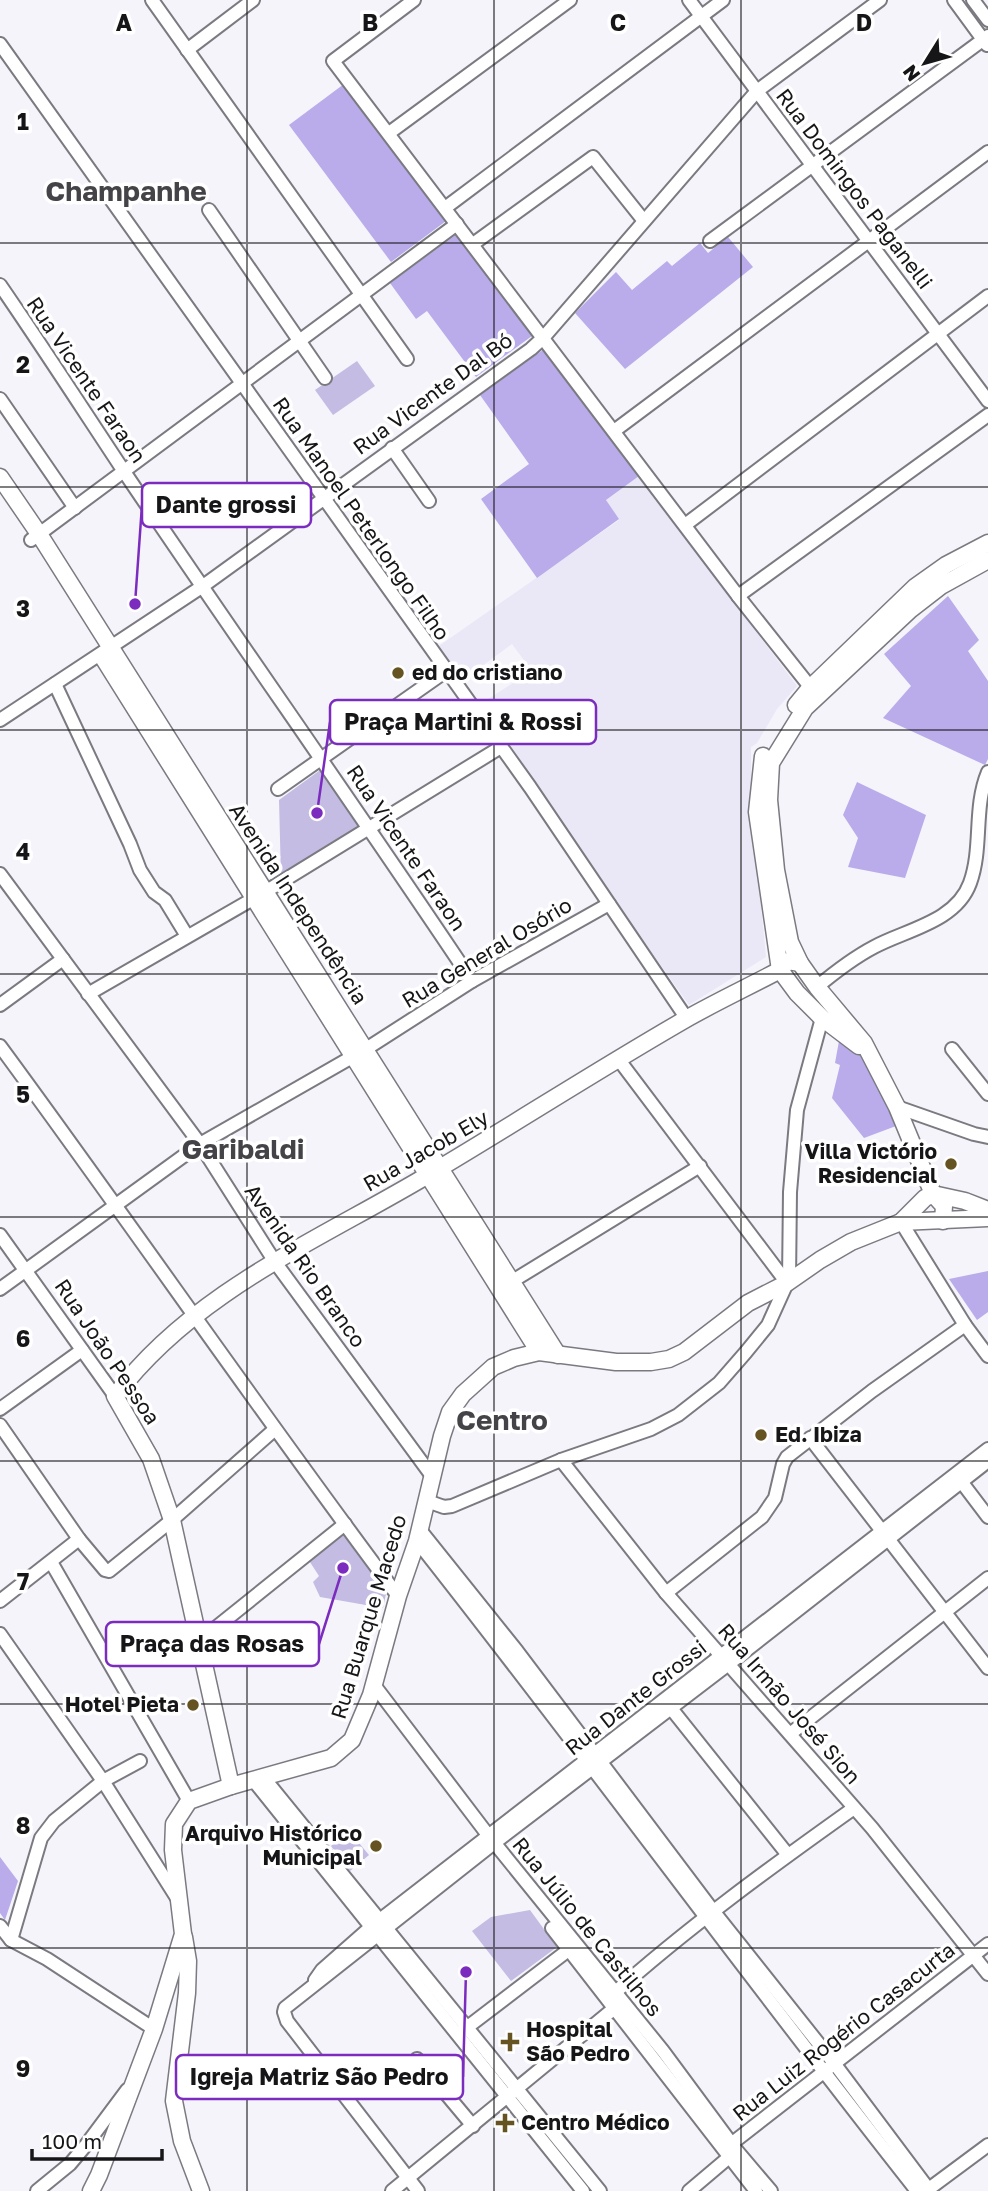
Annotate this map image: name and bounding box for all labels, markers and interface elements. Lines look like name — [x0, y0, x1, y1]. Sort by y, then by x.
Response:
text: A — [116, 8, 133, 36]
text: B — [362, 8, 378, 36]
text: C — [610, 8, 626, 36]
text: D — [856, 8, 872, 36]
north arrow — [890, 28, 960, 98]
text: N — [897, 61, 925, 86]
street label: Rua Domingos Paganelli — [771, 83, 939, 294]
text: 1 — [17, 107, 29, 135]
district label: Champanhe — [45, 174, 207, 207]
street label: Rua Vicente Faraon — [22, 291, 152, 467]
street label: Rua Vicente Dal Bó — [348, 327, 517, 460]
text: 2 — [16, 350, 30, 378]
street label: Rua Manoel Peterlongo Filho — [268, 392, 456, 645]
callout: Dante grossi — [142, 483, 311, 527]
text: Dante grossi — [156, 490, 296, 518]
text: 3 — [16, 594, 30, 622]
place label: ed do cristiano — [412, 659, 563, 685]
marker: ed do cristiano — [390, 665, 406, 681]
callout: Praça Martini & Rossi — [330, 700, 596, 744]
text: Praça Martini & Rossi — [344, 707, 582, 735]
street label: Rua Vicente Faraon — [342, 759, 472, 935]
street label: Avenida Independência — [224, 798, 374, 1009]
text: 4 — [16, 837, 30, 865]
street label: Rua General Osório — [397, 891, 576, 1013]
text: 5 — [16, 1080, 30, 1108]
street label: Rua Jacob Ely — [358, 1104, 493, 1196]
district label: Garibaldi — [181, 1132, 305, 1165]
place label: Villa Victório Residencial — [805, 1138, 937, 1188]
marker: Villa Victório Residencial — [943, 1156, 959, 1172]
street label: Avenida Rio Branco — [240, 1179, 372, 1352]
street label: Rua João Pessoa — [49, 1274, 166, 1429]
text: 6 — [16, 1324, 30, 1352]
district label: Centro — [456, 1403, 548, 1436]
place label: Ed. Ibiza — [775, 1421, 862, 1447]
marker: Ed. Ibiza — [753, 1427, 769, 1443]
street label: Rua Buarque Macedo — [325, 1511, 412, 1722]
text: 7 — [17, 1567, 29, 1595]
street label: Rua Irmão José Sion — [713, 1618, 867, 1789]
callout: Praça das Rosas — [106, 1622, 319, 1666]
text: Praça das Rosas — [120, 1629, 304, 1657]
street label: Rua Dante Grossi — [560, 1634, 711, 1760]
place label: Hotel Pieta — [65, 1691, 179, 1717]
marker: Hotel Pieta — [185, 1697, 201, 1713]
text: 8 — [16, 1811, 30, 1839]
place label: Arquivo Histórico Municipal — [185, 1820, 362, 1870]
street label: Rua Júlio de Castilhos — [507, 1831, 668, 2021]
marker: Arquivo Histórico Municipal — [368, 1838, 384, 1854]
street label: Rua Luiz Rogério Casacurta — [727, 1936, 960, 2126]
place label: Hospital São Pedro — [526, 2016, 630, 2066]
marker: Hospital São Pedro — [500, 2032, 520, 2052]
text: 9 — [16, 2054, 30, 2082]
callout: Igreja Matriz São Pedro — [176, 2055, 463, 2099]
text: Igreja Matriz São Pedro — [190, 2062, 449, 2090]
place label: Centro Médico — [521, 2109, 670, 2135]
marker: Centro Médico — [495, 2113, 515, 2133]
scale bar — [32, 2118, 161, 2162]
text: 100 m — [42, 2128, 102, 2154]

